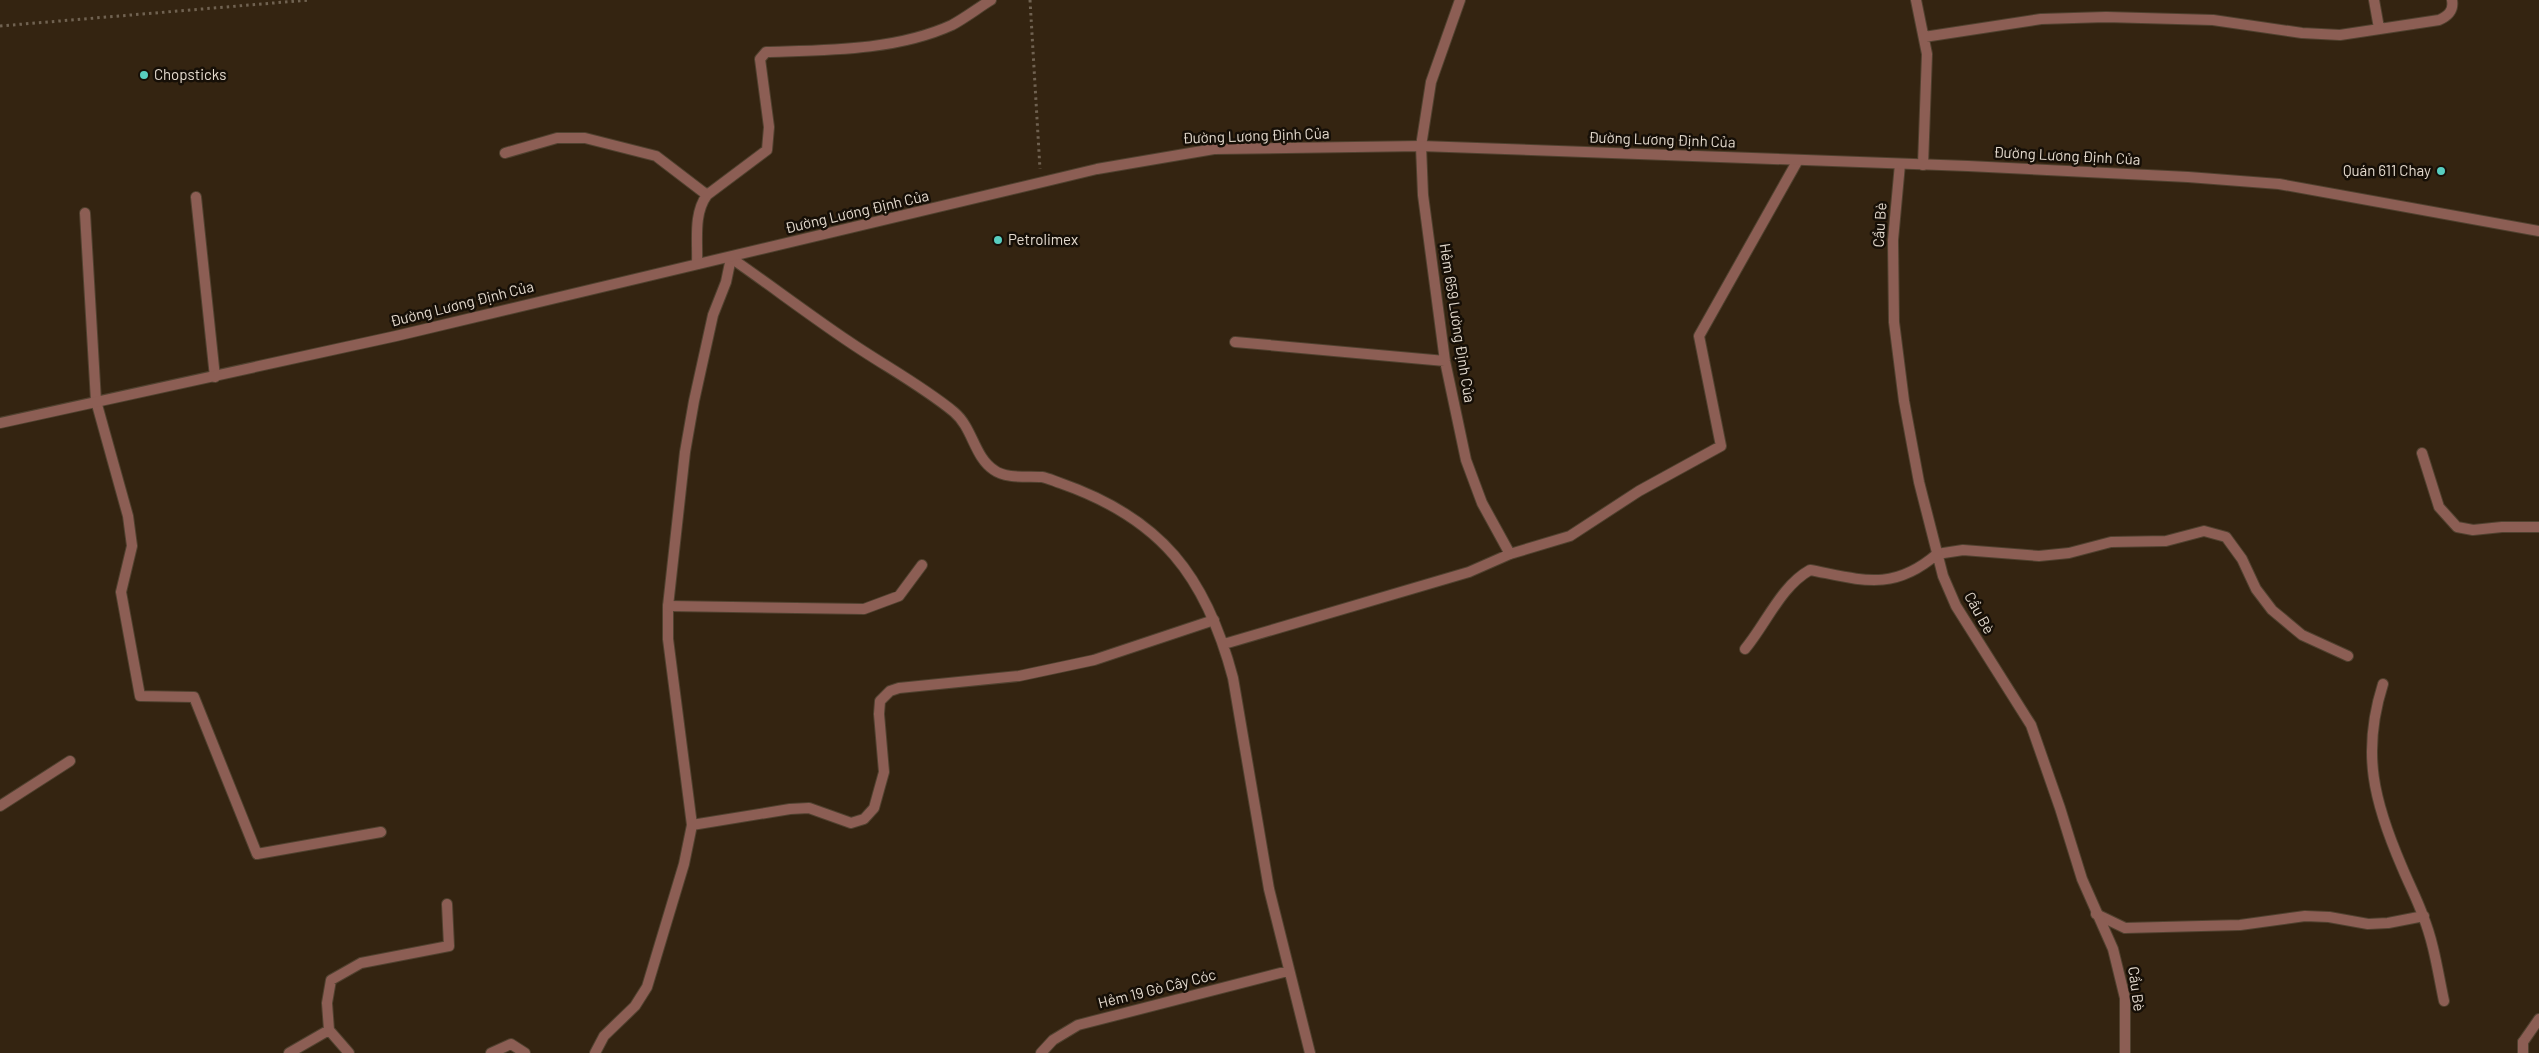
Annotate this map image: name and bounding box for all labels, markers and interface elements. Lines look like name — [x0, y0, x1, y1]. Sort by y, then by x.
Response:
place label: Chopsticks — [154, 65, 227, 83]
marker: Chopsticks — [138, 69, 150, 81]
street label: Đường Lương Định Của — [1182, 123, 1330, 147]
street label: Đường Lương Định Của — [1588, 127, 1736, 151]
street label: Đường Lương Định Của — [1993, 142, 2141, 168]
place label: Quán 611 Chay — [2343, 161, 2431, 179]
marker: Quán 611 Chay — [2435, 165, 2447, 177]
street label: Đường Lương Định Của — [783, 186, 930, 236]
street label: Cầu Bè — [1868, 202, 1890, 248]
place label: Petrolimex — [1008, 230, 1078, 248]
marker: Petrolimex — [992, 234, 1004, 246]
street label: Hẻm 659 Lường Định Của — [1436, 242, 1479, 404]
street label: Đường Lương Định Của — [388, 277, 535, 330]
street label: Cầu Bè — [1961, 588, 1999, 637]
street label: Hẻm 19 Gò Cây Cóc — [1096, 965, 1218, 1011]
street label: Cầu Bè — [2125, 965, 2149, 1012]

